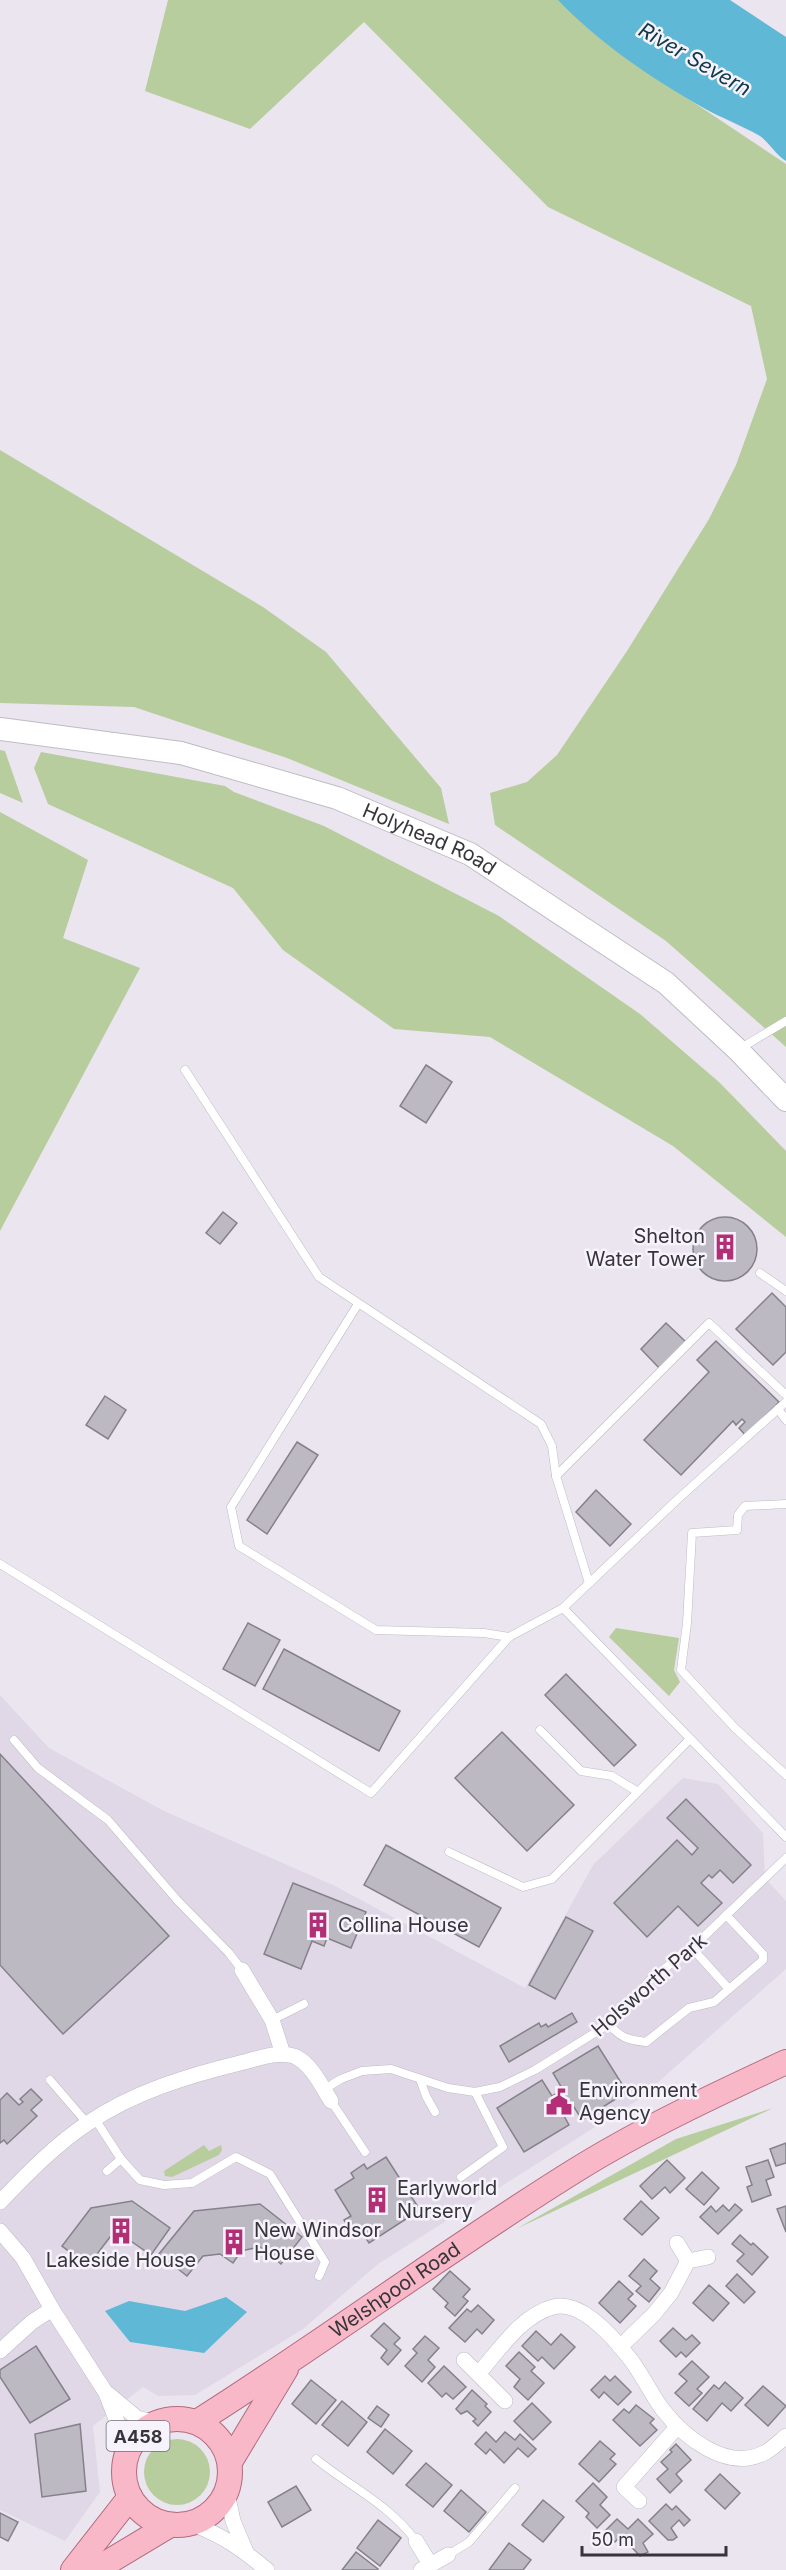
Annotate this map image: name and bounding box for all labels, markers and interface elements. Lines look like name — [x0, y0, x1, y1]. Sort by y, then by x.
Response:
water label: River Severn — [635, 17, 755, 101]
street label: Holyhead Road — [359, 798, 501, 880]
place label: Shelton Water Tower — [586, 1224, 705, 1271]
building icon: Shelton Water Tower — [710, 1232, 740, 1262]
building icon: Collina House — [303, 1910, 333, 1940]
place label: Collina House — [338, 1913, 469, 1937]
street label: Holsworth Park — [586, 1928, 712, 2042]
place label: Environment Agency — [579, 2078, 698, 2125]
public building icon: Environment Agency — [544, 2087, 574, 2117]
place label: Earlyworld Nursery — [397, 2176, 497, 2223]
building icon: Earlyworld Nursery — [362, 2185, 392, 2215]
building icon: Lakeside House — [106, 2216, 136, 2246]
place label: New Windsor House — [254, 2218, 382, 2265]
building icon: New Windsor House — [219, 2227, 249, 2257]
street label: Welshpool Road — [325, 2237, 465, 2343]
place label: Lakeside House — [46, 2248, 196, 2272]
road number: A458 — [106, 2421, 170, 2451]
scale bar — [582, 2519, 726, 2557]
text: 50 m — [591, 2529, 634, 2550]

